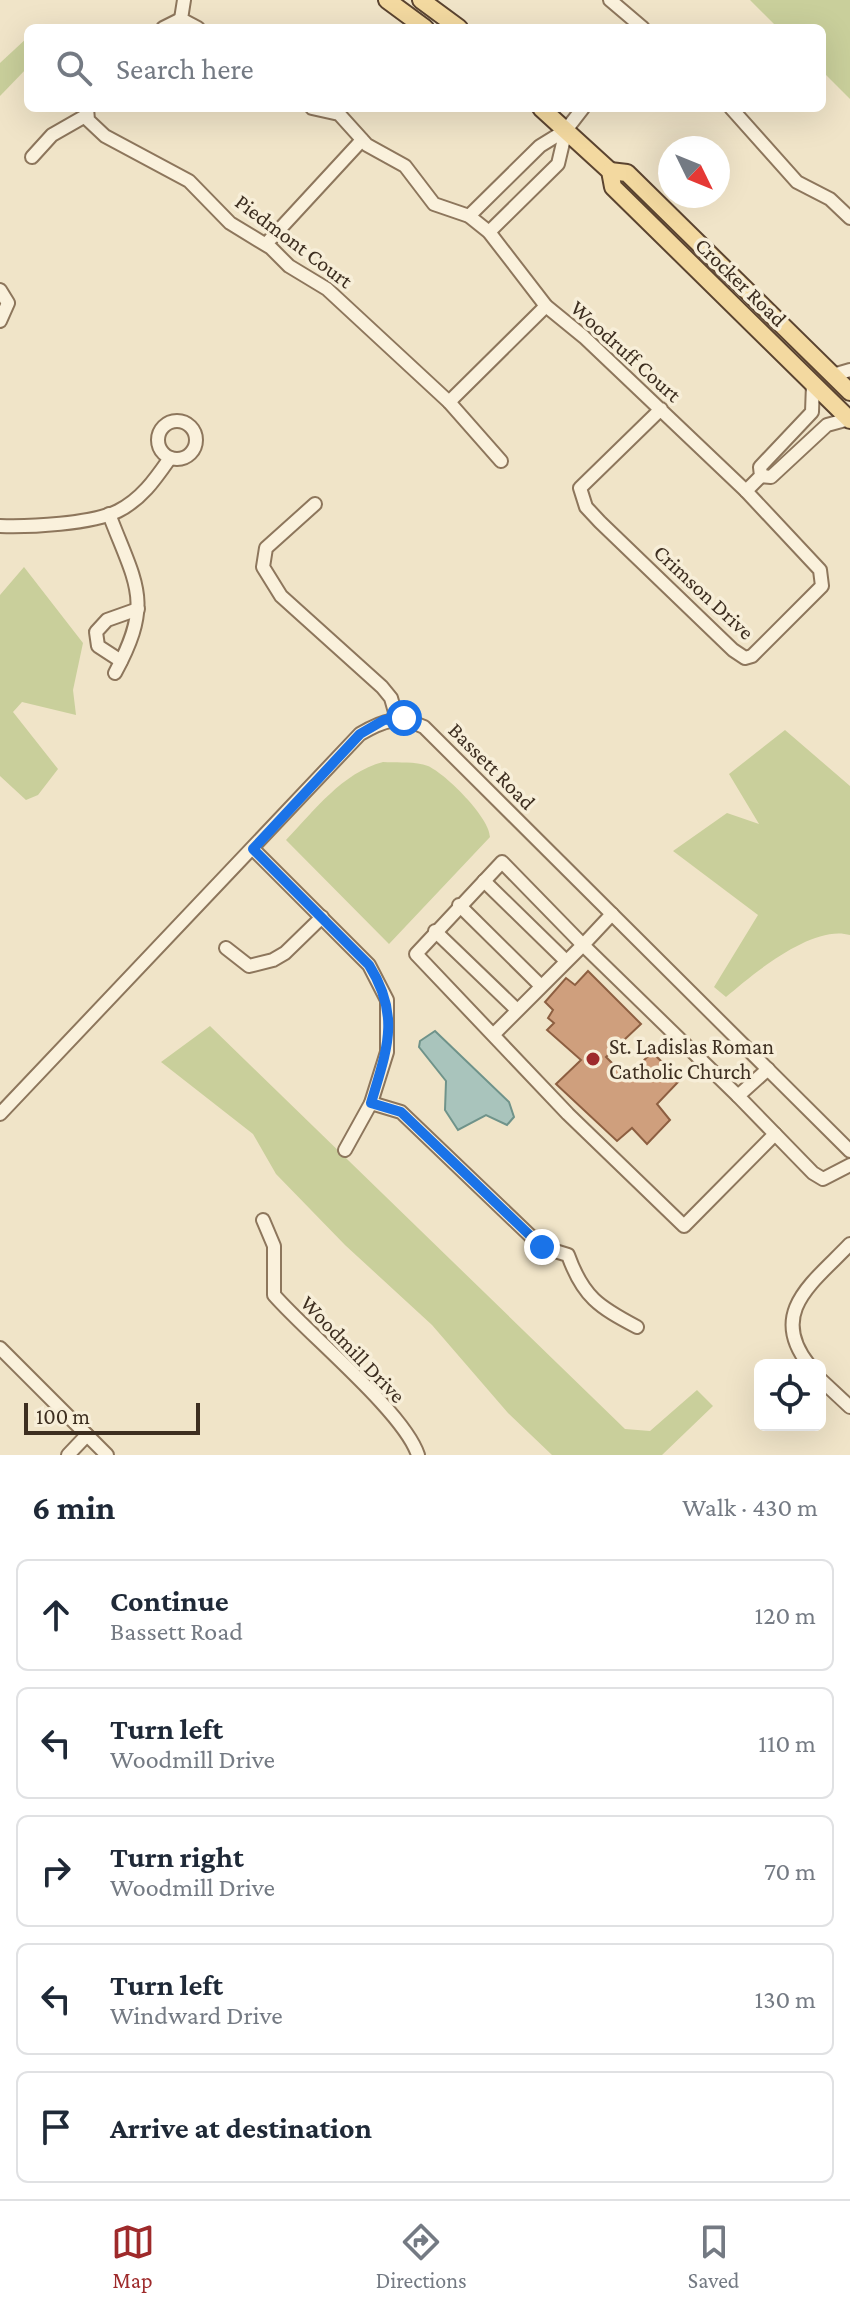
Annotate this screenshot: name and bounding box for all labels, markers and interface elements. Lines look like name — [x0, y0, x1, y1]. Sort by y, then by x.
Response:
search box — [24, 24, 826, 112]
icon: search — [52, 46, 96, 90]
text: Search here — [116, 52, 254, 85]
north arrow — [658, 136, 730, 208]
street label: Piedmont Court — [230, 189, 358, 294]
street label: Crocker Road — [690, 232, 792, 332]
street label: Woodruff Court — [566, 295, 687, 408]
street label: Crimson Drive — [649, 539, 759, 645]
route start — [386, 700, 422, 736]
street label: Bassett Road — [443, 717, 541, 815]
place label: St. Ladislas Roman Catholic Church — [609, 1034, 774, 1084]
marker: St. Ladislas Roman Catholic Church — [584, 1050, 602, 1068]
route end — [524, 1229, 560, 1265]
street label: Woodmill Drive — [296, 1290, 410, 1408]
map controls — [754, 1359, 826, 1431]
button: locate — [754, 1359, 826, 1431]
scale bar — [24, 1399, 200, 1435]
text: 100 m — [36, 1404, 90, 1429]
text: 6 min — [32, 1489, 115, 1526]
text: Walk · 430 m — [682, 1493, 818, 1522]
text: Continue — [110, 1584, 229, 1617]
icon: ahead — [34, 1593, 78, 1637]
text: 120 m — [755, 1601, 816, 1630]
text: Bassett Road — [110, 1617, 243, 1646]
text: Turn left — [110, 1712, 223, 1745]
icon: left — [34, 1721, 78, 1765]
text: 110 m — [758, 1729, 816, 1758]
text: Woodmill Drive — [110, 1745, 275, 1774]
text: Turn right — [110, 1840, 244, 1873]
icon: right — [34, 1849, 78, 1893]
text: 70 m — [764, 1857, 816, 1886]
text: Woodmill Drive — [110, 1873, 275, 1902]
text: Turn left — [110, 1968, 223, 2001]
icon: left — [34, 1977, 78, 2021]
text: 130 m — [755, 1985, 816, 2014]
text: Windward Drive — [110, 2001, 283, 2030]
icon: arrive — [34, 2105, 78, 2149]
text: Arrive at destination — [110, 2111, 372, 2144]
tab: Map — [111, 2220, 155, 2293]
tab: Directions — [376, 2220, 467, 2293]
tab: Saved — [688, 2220, 739, 2293]

